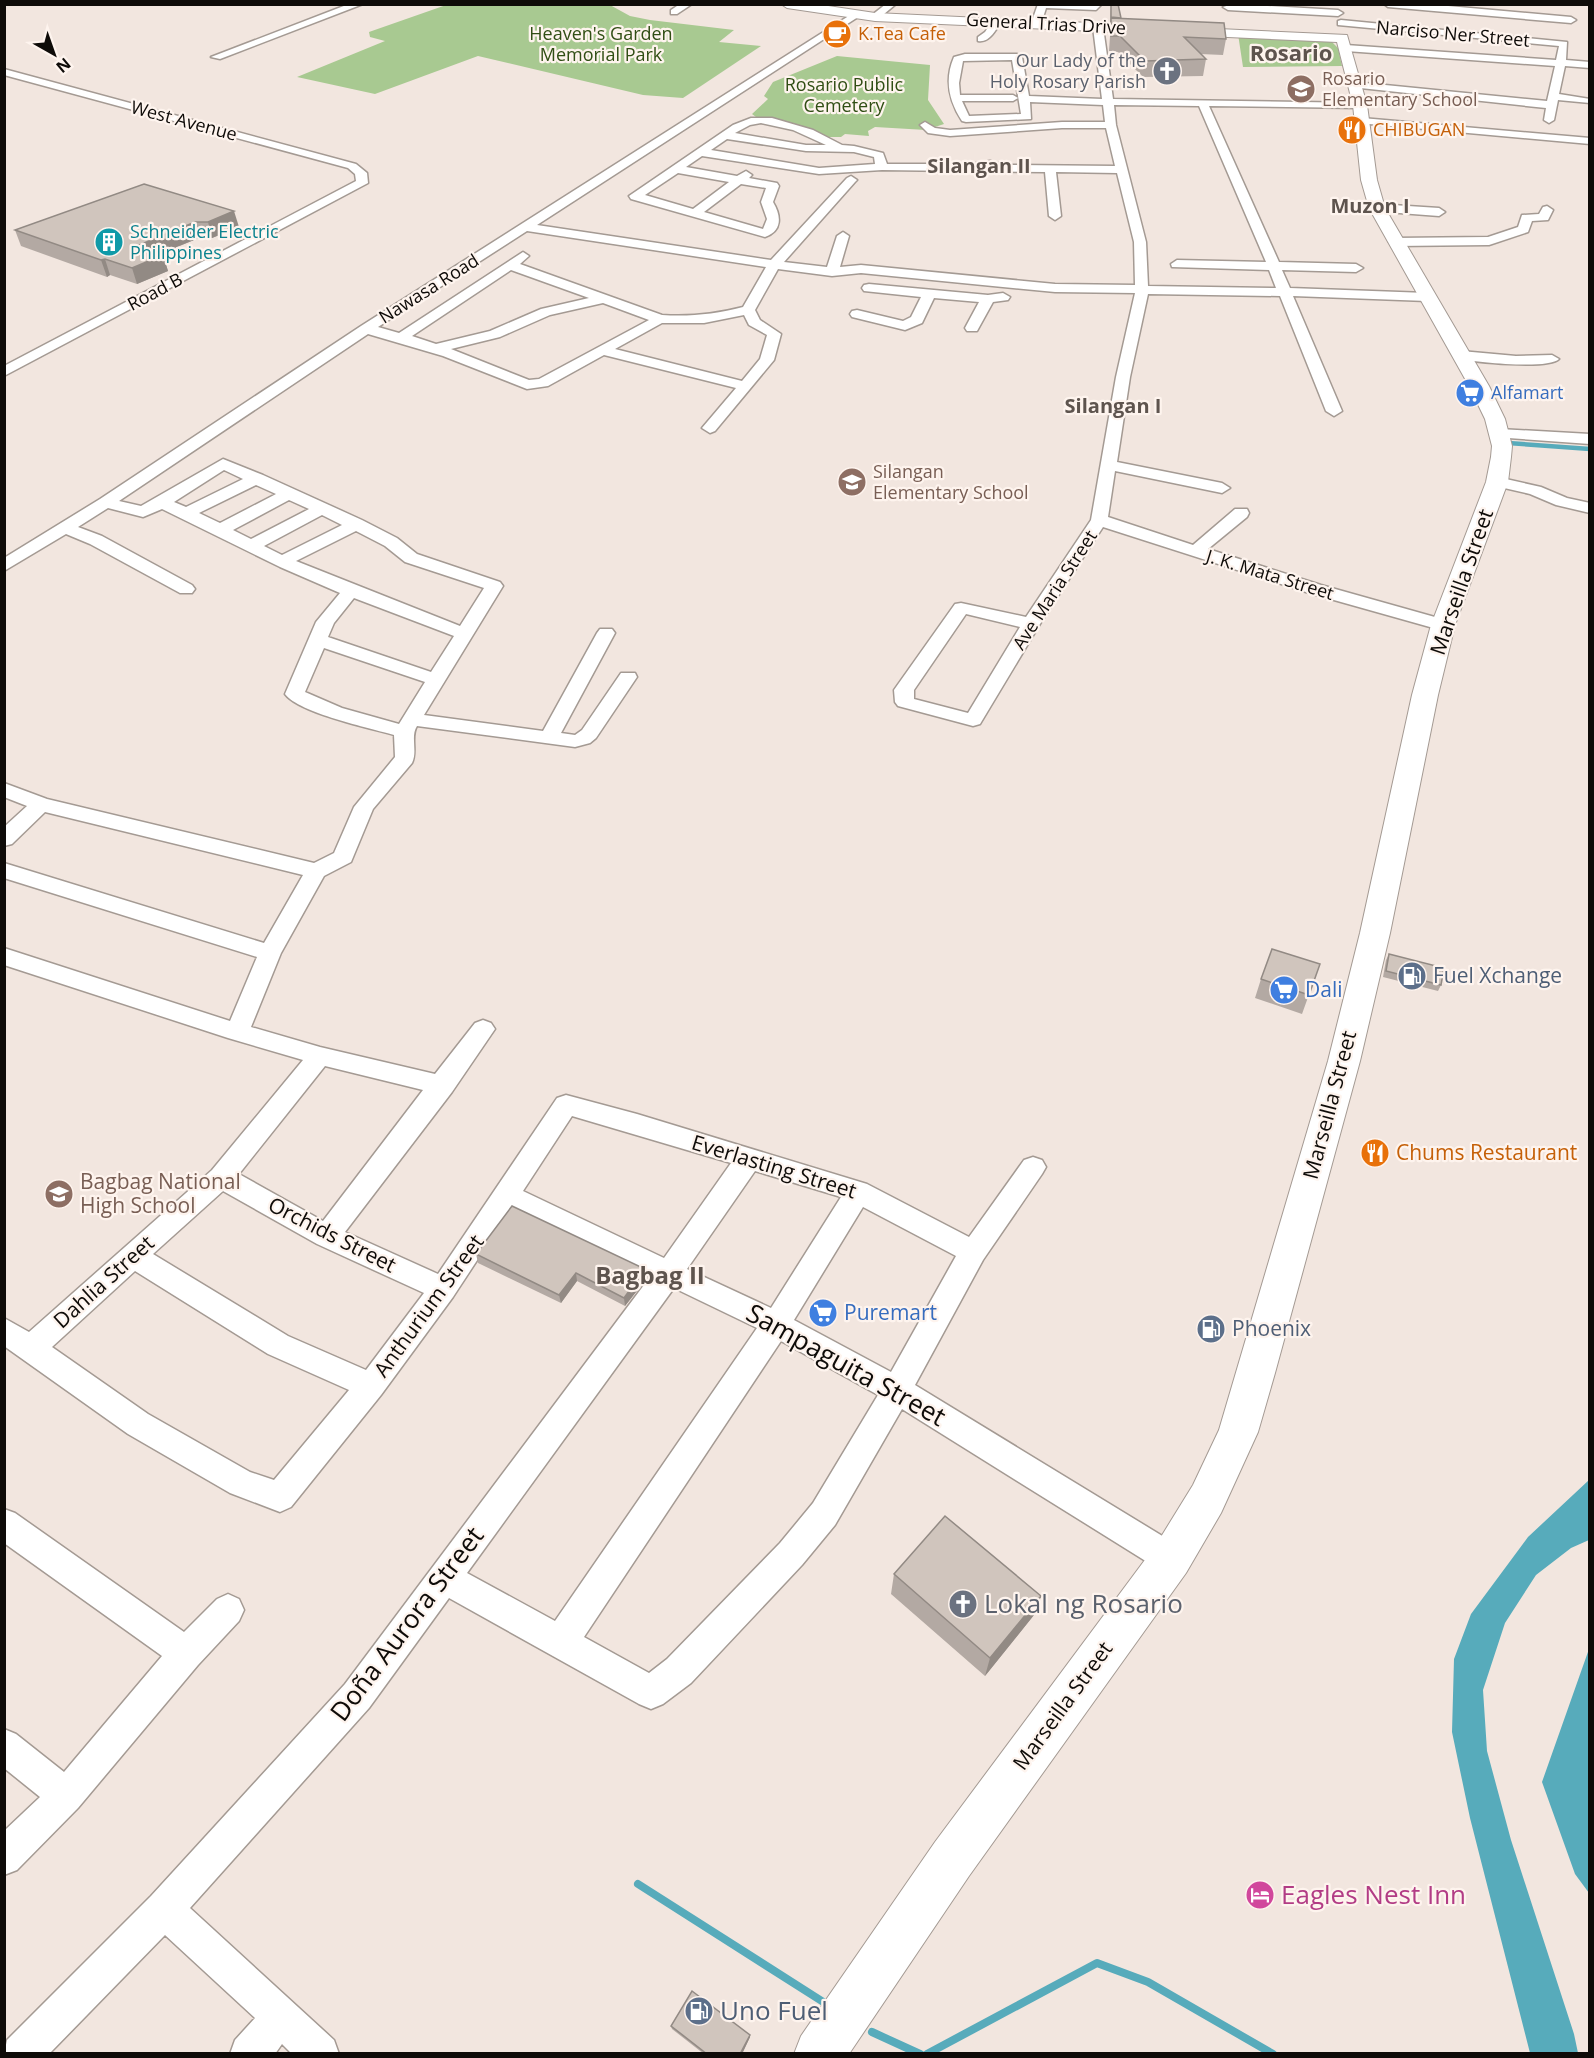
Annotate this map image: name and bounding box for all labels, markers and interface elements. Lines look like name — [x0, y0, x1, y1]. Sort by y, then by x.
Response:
street label: General Trias Drive — [966, 7, 1127, 39]
street label: Narciso Ner Street — [1375, 14, 1531, 52]
cafe icon: K.Tea Cafe — [821, 18, 853, 50]
park label: Heaven's Garden Memorial Park — [529, 21, 673, 66]
place label: K.Tea Cafe — [858, 21, 946, 45]
north arrow — [24, 24, 84, 84]
district label: Rosario — [1250, 37, 1332, 67]
place label: Our Lady of the Holy Rosary Parish — [990, 48, 1146, 93]
text: N — [52, 53, 76, 78]
church icon: Our Lady of the Holy Rosary Parish — [1151, 55, 1183, 87]
place label: Rosario Elementary School — [1322, 66, 1478, 111]
park label: Rosario Public Cemetery — [785, 72, 904, 117]
school or university icon: Rosario Elementary School — [1285, 73, 1317, 105]
street label: West Avenue — [128, 94, 240, 146]
restaurant icon: CHIBUGAN — [1336, 114, 1368, 146]
place label: CHIBUGAN — [1373, 117, 1465, 141]
district label: Silangan II — [927, 152, 1031, 179]
district label: Muzon I — [1330, 192, 1410, 219]
place label: Schneider Electric Philippines — [130, 219, 279, 264]
building icon: Schneider Electric Philippines — [93, 226, 125, 258]
street label: Nawasa Road — [374, 248, 483, 328]
street label: Road B — [123, 267, 186, 316]
supermarket icon: Alfamart — [1454, 377, 1486, 409]
place label: Alfamart — [1491, 380, 1563, 404]
district label: Silangan I — [1065, 392, 1161, 419]
place label: Silangan Elementary School — [873, 459, 1029, 504]
school or university icon: Silangan Elementary School — [836, 466, 868, 498]
street label: Marseilla Street — [1423, 505, 1499, 658]
street label: Ave Maria Street — [1006, 525, 1102, 654]
street label: J. K. Mata Street — [1202, 543, 1337, 605]
fuel station icon: Fuel Xchange — [1396, 960, 1428, 992]
place label: Fuel Xchange — [1433, 961, 1562, 989]
supermarket icon: Dali — [1268, 974, 1300, 1006]
place label: Dali — [1305, 975, 1343, 1003]
street label: Marseilla Street — [1296, 1027, 1362, 1182]
street label: Everlasting Street — [689, 1128, 860, 1204]
restaurant icon: Chums Restaurant — [1359, 1137, 1391, 1169]
place label: Chums Restaurant — [1396, 1138, 1577, 1166]
place label: Bagbag National High School — [80, 1167, 241, 1219]
school or university icon: Bagbag National High School — [43, 1178, 75, 1210]
street label: Orchids Street — [264, 1190, 401, 1278]
street label: Dahlia Street — [47, 1229, 160, 1334]
street label: Anthurium Street — [367, 1229, 489, 1382]
district label: Bagbag II — [595, 1258, 705, 1291]
street label: Sampaguita Street — [740, 1294, 953, 1434]
supermarket icon: Puremart — [807, 1297, 839, 1329]
place label: Puremart — [844, 1298, 937, 1326]
fuel station icon: Phoenix — [1195, 1313, 1227, 1345]
place label: Phoenix — [1232, 1314, 1311, 1342]
street label: Doña Aurora Street — [321, 1519, 491, 1728]
place label: Lokal ng Rosario — [984, 1585, 1183, 1621]
church icon: Lokal ng Rosario — [947, 1588, 979, 1620]
street label: Marseilla Street — [1006, 1635, 1118, 1775]
place label: Eagles Nest Inn — [1281, 1876, 1466, 1912]
hotel icon: Eagles Nest Inn — [1244, 1879, 1276, 1911]
place label: Uno Fuel — [720, 1992, 828, 2028]
fuel station icon: Uno Fuel — [683, 1995, 715, 2027]

